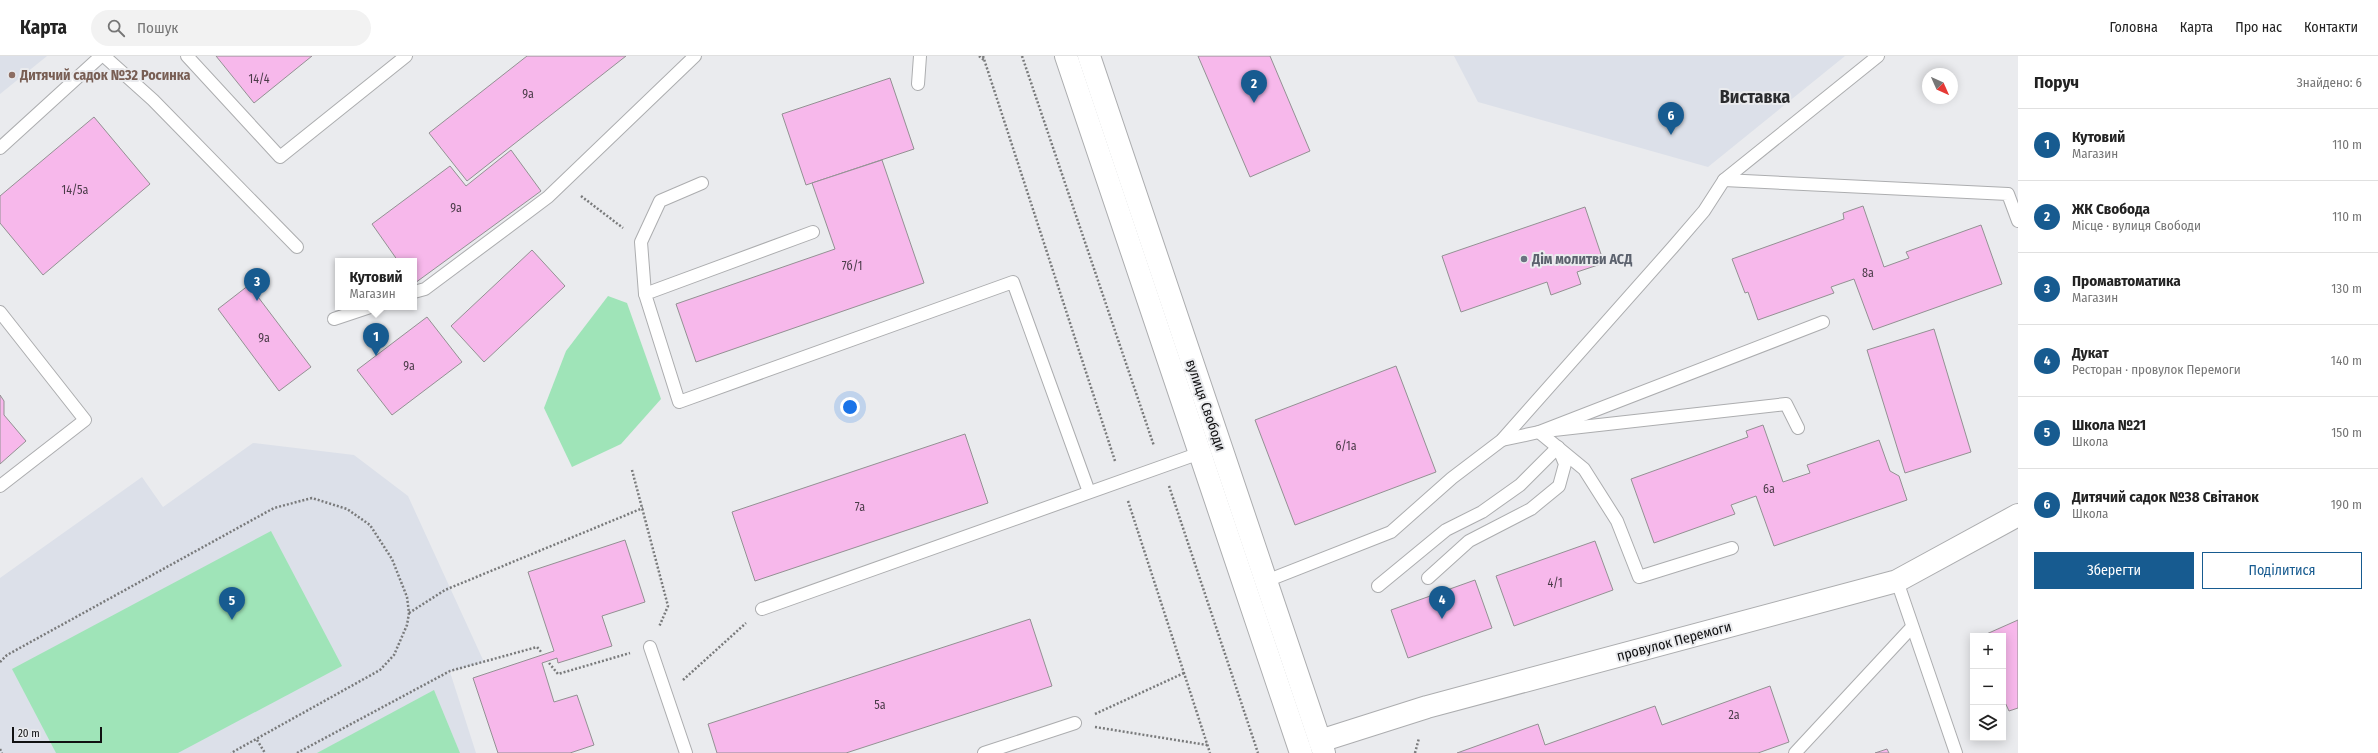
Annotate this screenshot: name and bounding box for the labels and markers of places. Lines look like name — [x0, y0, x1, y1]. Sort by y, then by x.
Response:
place label: Дитячий садок №32 Росинка — [19, 67, 190, 84]
marker: Дитячий садок №32 Росинка — [7, 70, 17, 80]
pin: 2 — [1241, 70, 1267, 103]
pin: 6 — [1658, 102, 1684, 135]
place label: Дім молитви АСД — [1531, 251, 1632, 268]
marker: Дім молитви АСД — [1519, 254, 1529, 264]
pin: 3 — [244, 268, 270, 301]
pin: 1 — [363, 323, 389, 356]
pin: 4 — [1429, 586, 1455, 619]
pin: 5 — [219, 587, 245, 620]

